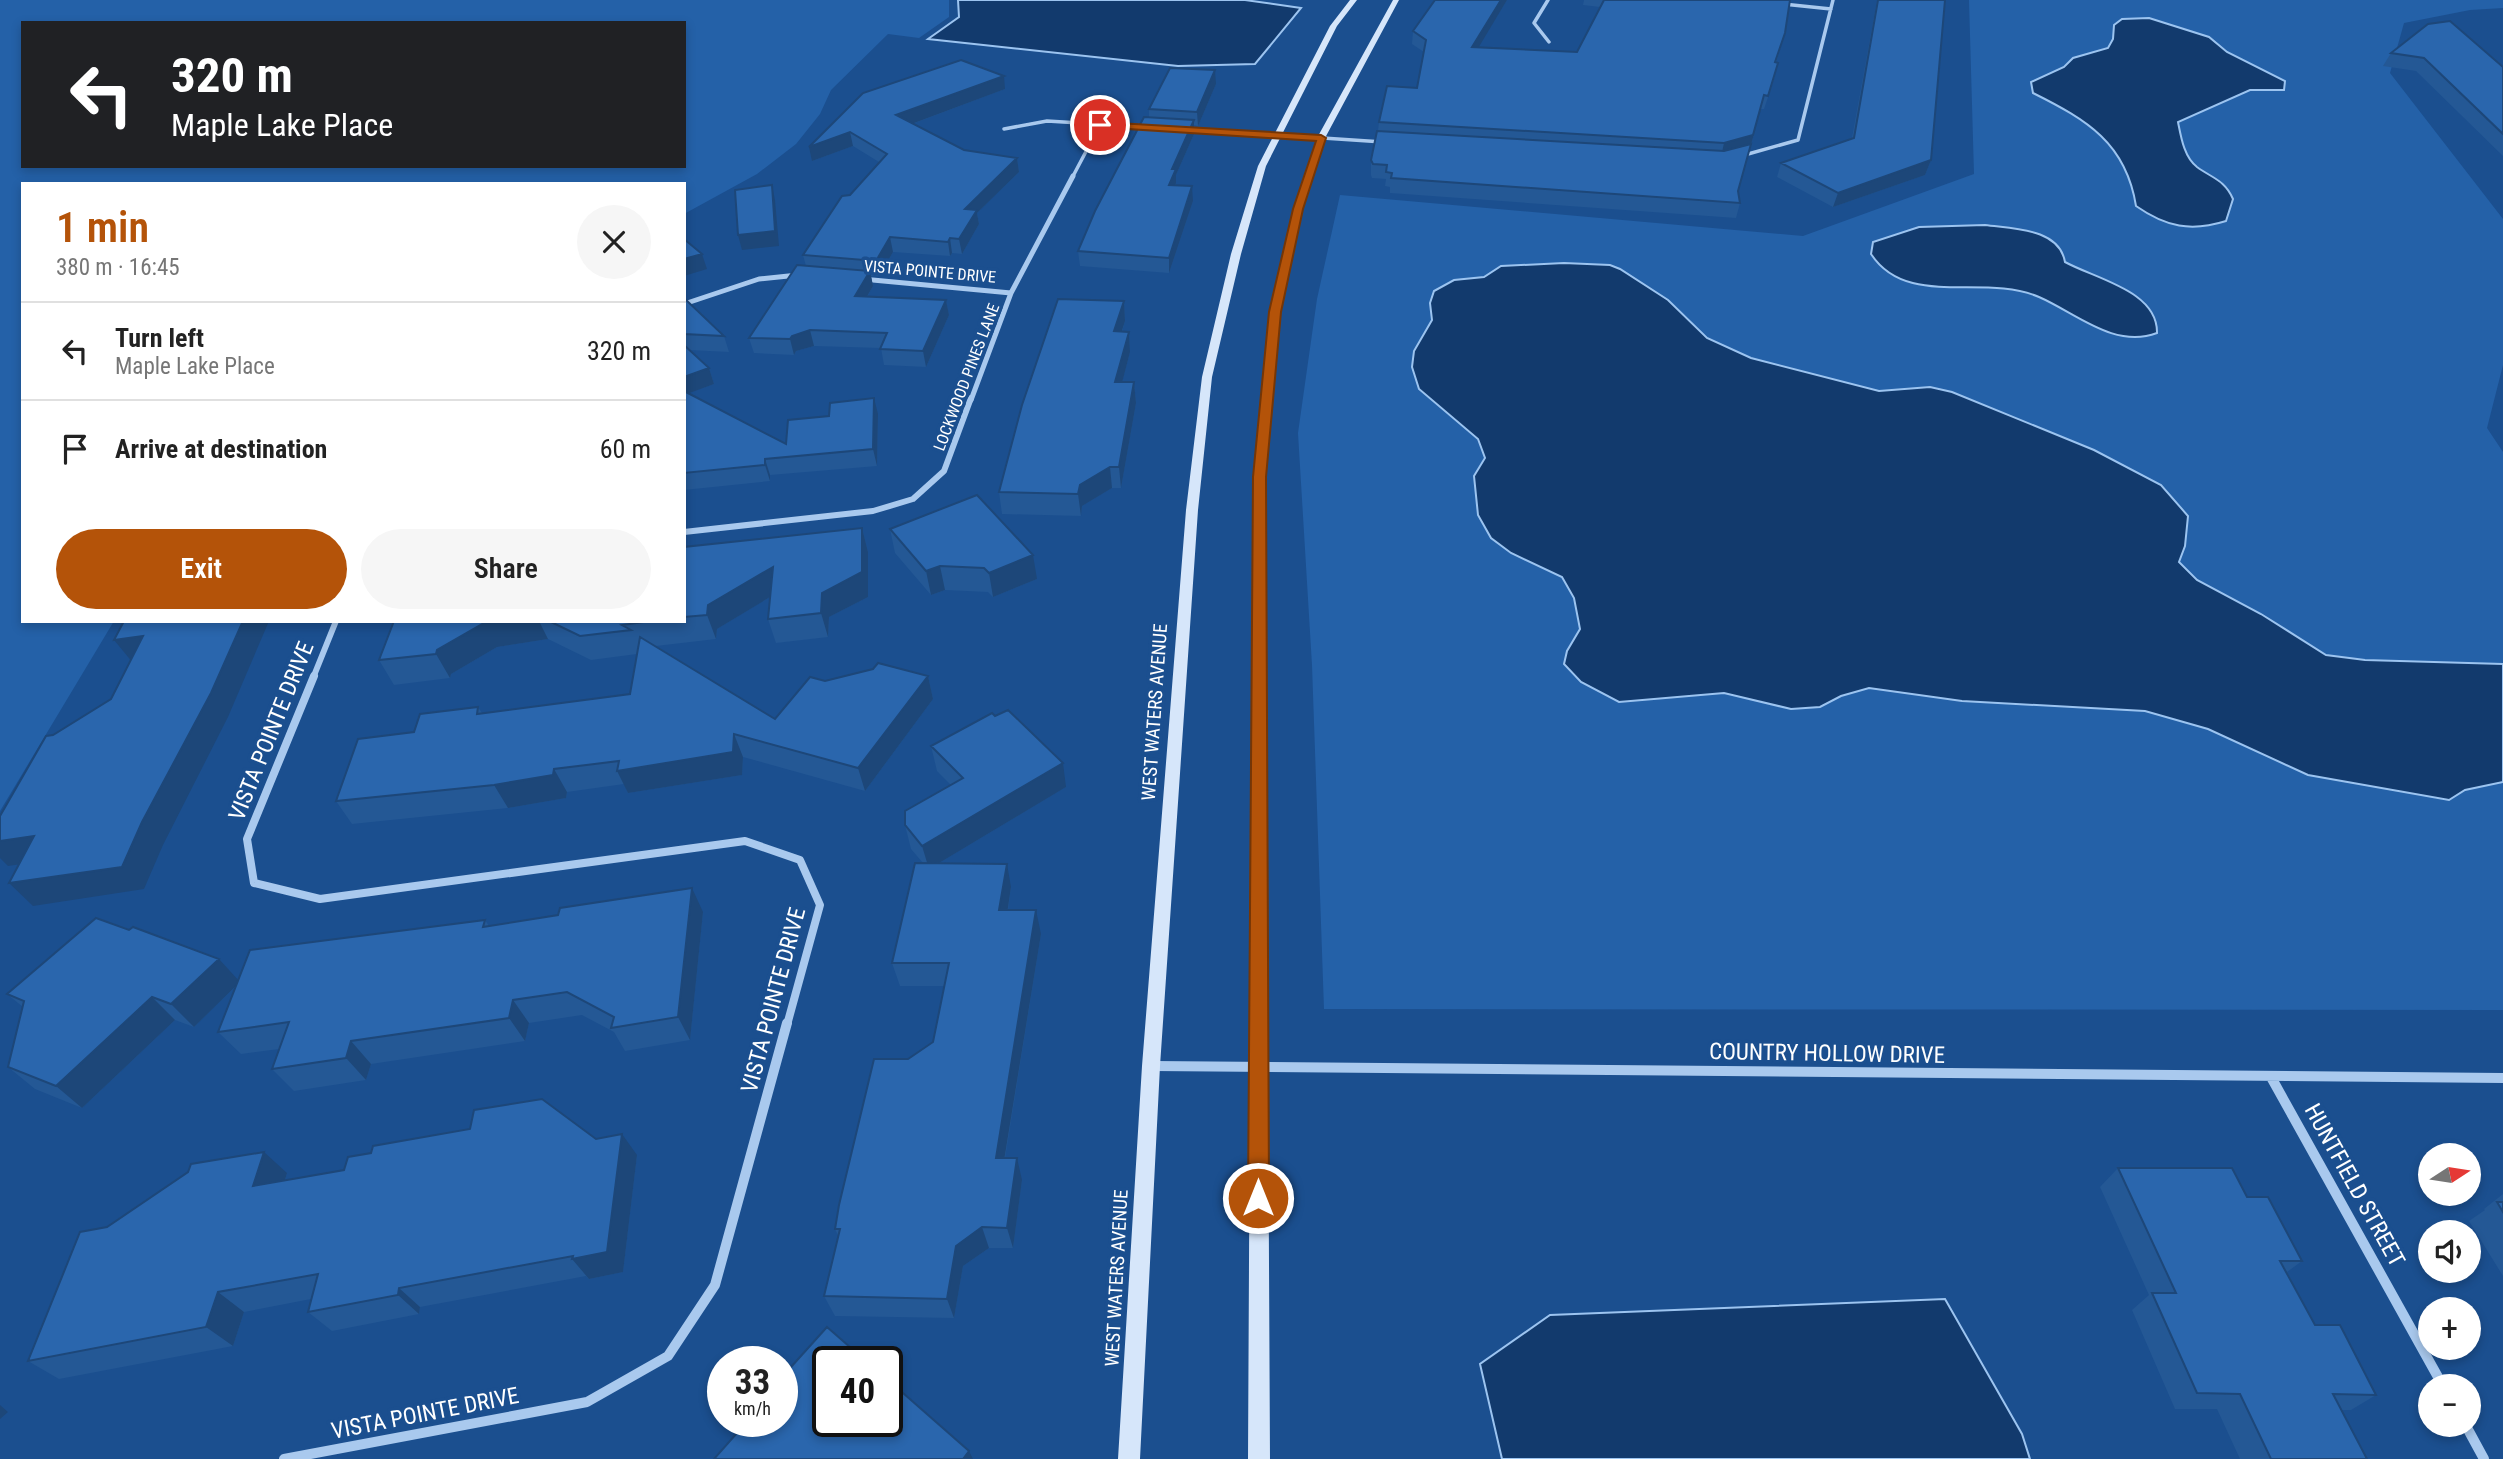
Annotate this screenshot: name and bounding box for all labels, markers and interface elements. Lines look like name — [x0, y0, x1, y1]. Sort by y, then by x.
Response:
text: 320 m — [171, 47, 293, 104]
icon: left — [56, 49, 147, 140]
pin — [1070, 95, 1130, 155]
text: Maple Lake Place — [171, 106, 393, 144]
icon: arrive — [1081, 106, 1119, 144]
text: 1 min — [56, 203, 149, 252]
button: close — [577, 205, 651, 279]
text: 380 m · 16:45 — [56, 254, 180, 281]
street label: VISTA POINTE DRIVE — [863, 256, 997, 287]
street label: LOCKWOOD PINES LANE — [930, 301, 1003, 454]
text: Turn left — [115, 323, 204, 353]
icon: left — [56, 332, 94, 370]
text: 320 m — [587, 336, 651, 366]
text: Maple Lake Place — [115, 353, 275, 380]
icon: arrive — [56, 430, 94, 468]
text: Arrive at destination — [115, 434, 327, 464]
text: 60 m — [600, 434, 651, 464]
button: Exit — [56, 529, 347, 609]
button: Share — [361, 529, 651, 609]
street label: WEST WATERS AVENUE — [1137, 623, 1172, 801]
street label: VISTA POINTE DRIVE — [223, 638, 320, 825]
street label: VISTA POINTE DRIVE — [736, 905, 811, 1096]
street label: COUNTRY HOLLOW DRIVE — [1709, 1038, 1945, 1069]
street label: HUNTFIELD STREET — [2299, 1099, 2410, 1271]
north arrow — [2418, 1143, 2482, 1206]
map controls — [2418, 1143, 2481, 1437]
position arrow — [1221, 1161, 1295, 1235]
street label: WEST WATERS AVENUE — [1100, 1189, 1133, 1367]
button: sound — [2418, 1220, 2481, 1283]
button: + — [2418, 1297, 2481, 1360]
speed limit sign: 40 — [812, 1346, 903, 1437]
text: 33 — [735, 1362, 770, 1403]
button: − — [2418, 1374, 2481, 1437]
street label: VISTA POINTE DRIVE — [329, 1382, 521, 1445]
text: km/h — [734, 1398, 771, 1419]

